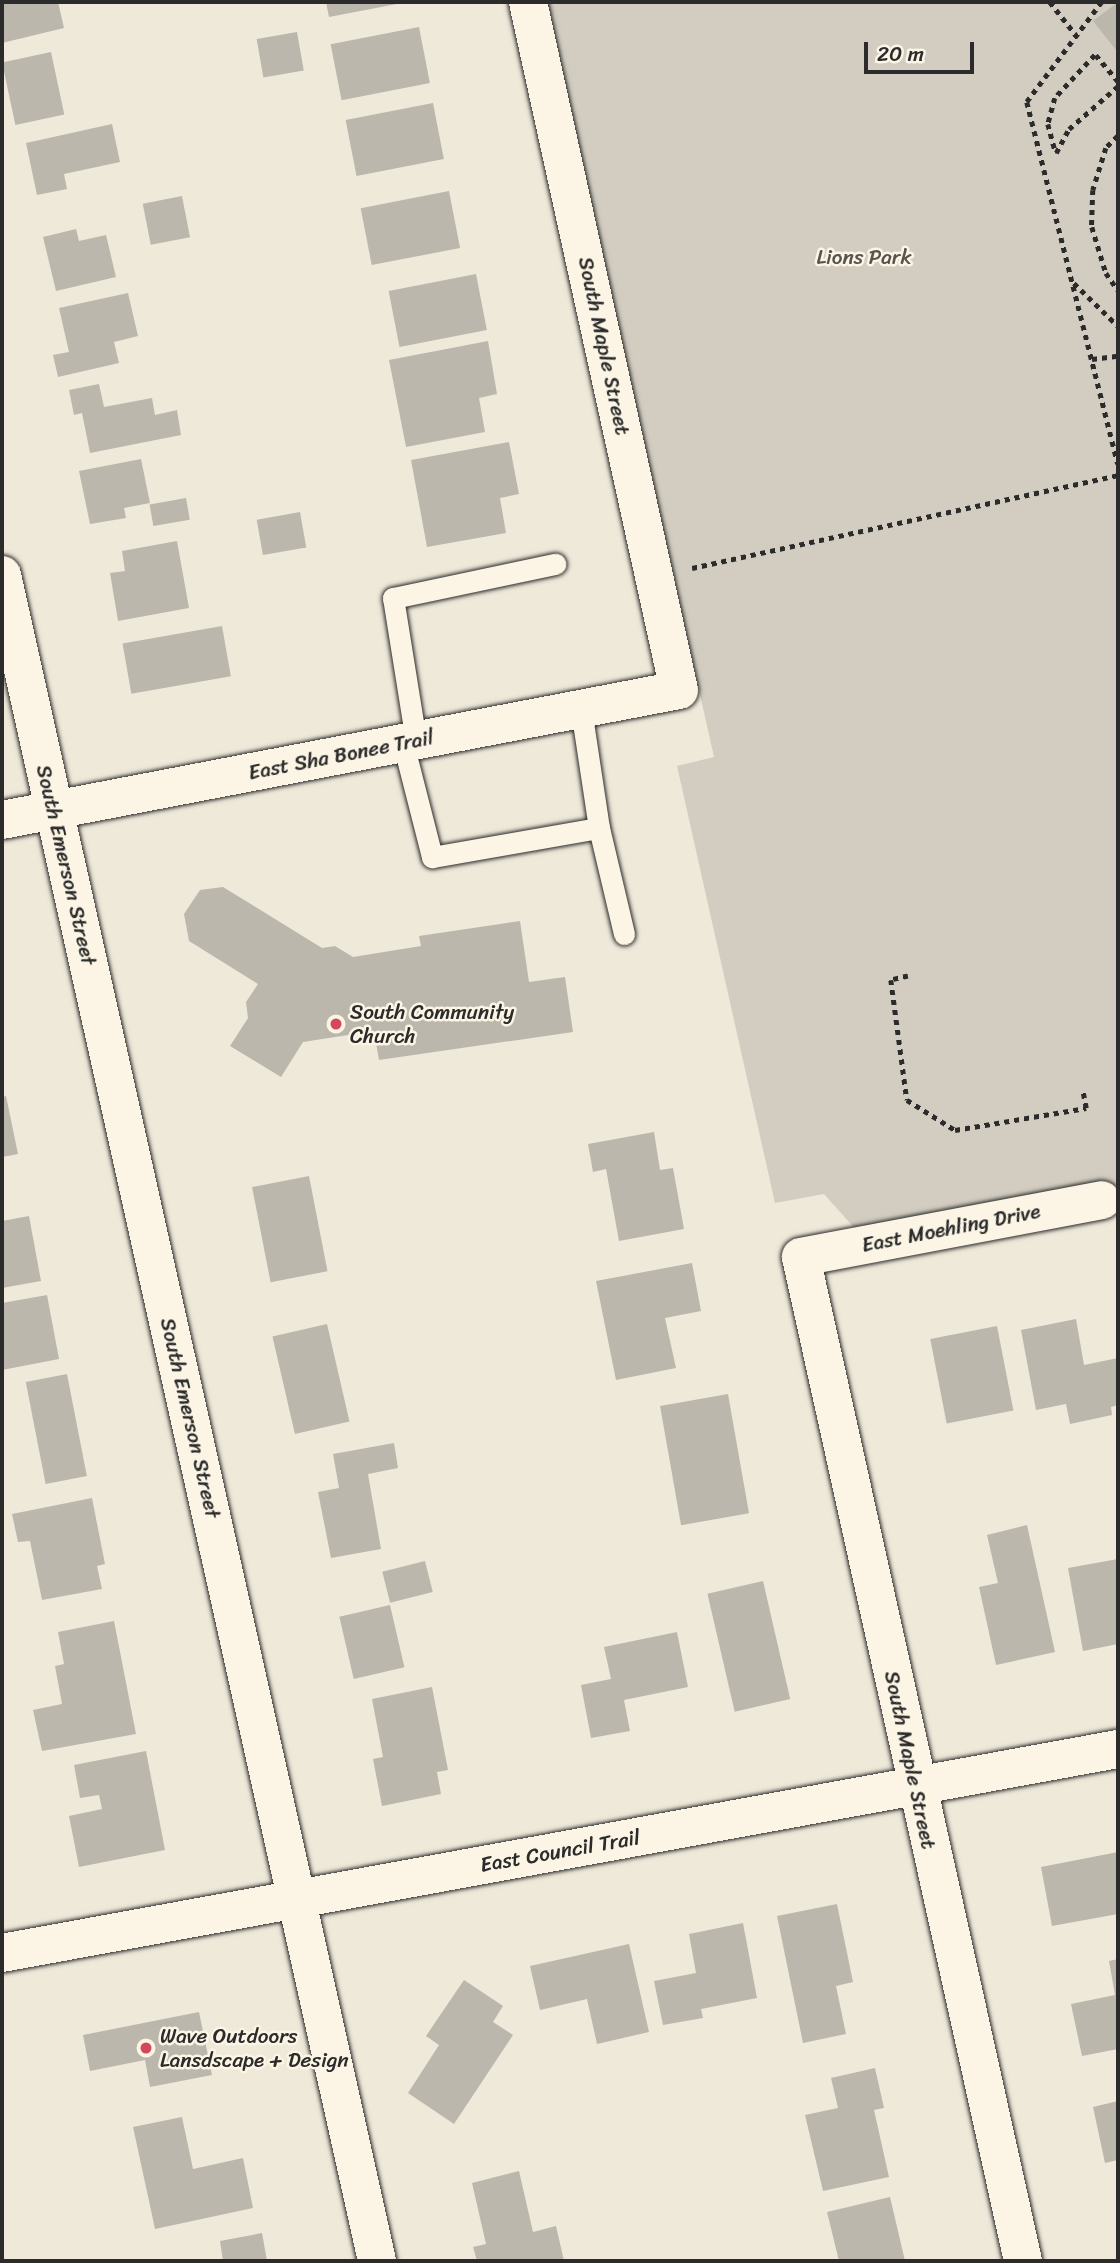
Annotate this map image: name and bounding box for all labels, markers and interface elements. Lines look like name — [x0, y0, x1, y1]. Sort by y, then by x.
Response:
scale bar — [868, 28, 978, 72]
text: 20 m — [877, 35, 924, 73]
park label: Lions Park — [816, 244, 912, 270]
street label: South Maple Street — [573, 254, 635, 438]
street label: East Sha Bonee Trail — [246, 725, 436, 785]
street label: South Emerson Street — [31, 762, 101, 968]
place label: South Community Church — [350, 999, 515, 1049]
marker: South Community Church — [328, 1016, 344, 1032]
street label: East Moehling Drive — [859, 1198, 1043, 1258]
street label: South Emerson Street — [155, 1315, 225, 1521]
street label: South Maple Street — [879, 1668, 941, 1852]
street label: East Council Trail — [478, 1825, 642, 1877]
place label: Wave Outdoors Lansdscape + Design — [160, 2023, 349, 2073]
marker: Wave Outdoors Lansdscape + Design — [138, 2040, 154, 2056]

